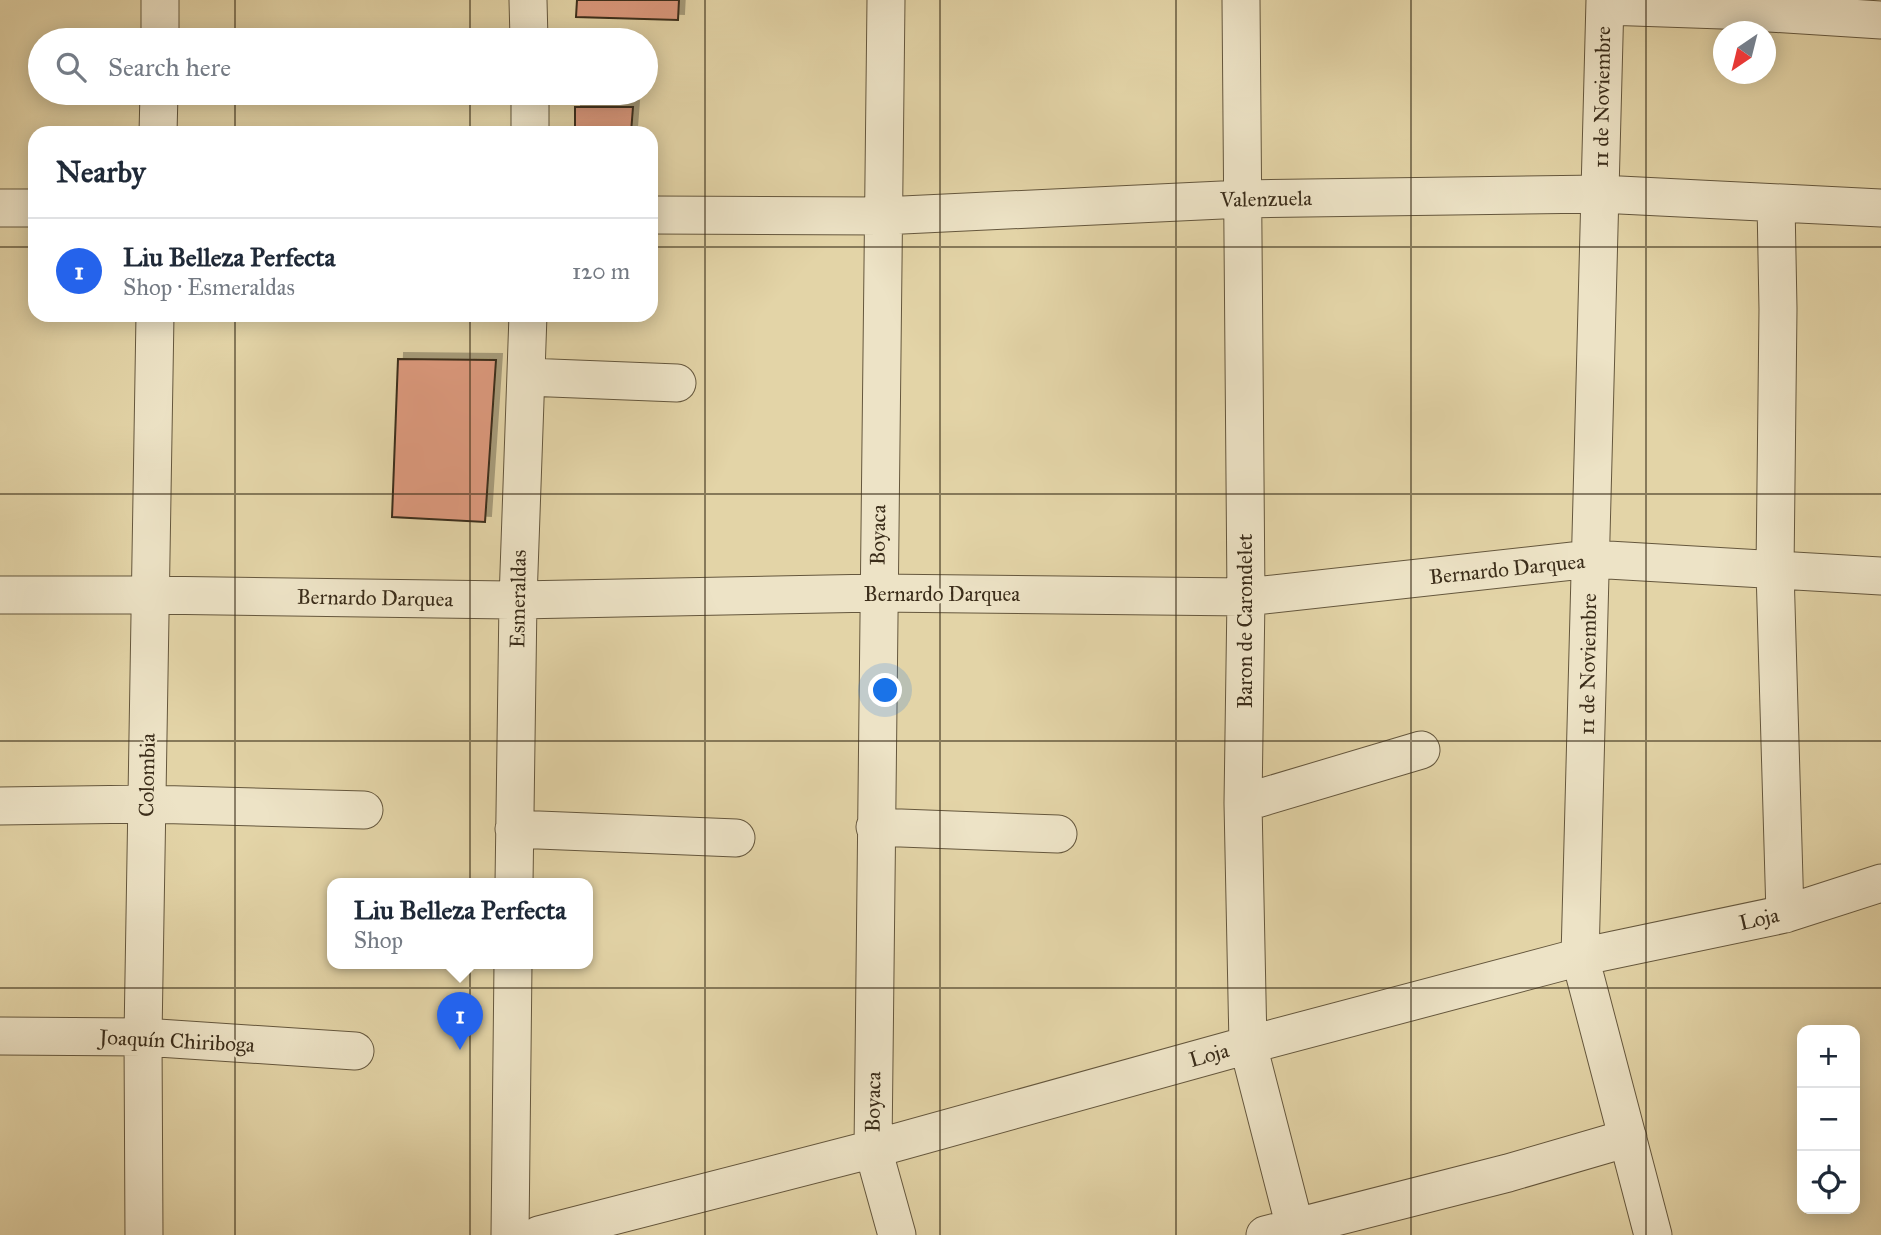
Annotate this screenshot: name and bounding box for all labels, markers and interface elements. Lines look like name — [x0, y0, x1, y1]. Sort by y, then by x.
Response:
north arrow — [1713, 21, 1776, 84]
street label: 11 de Noviembre — [1588, 26, 1616, 168]
search box — [28, 28, 658, 105]
icon: search — [52, 48, 90, 86]
text: Search here — [108, 51, 231, 83]
text: Nearby — [56, 154, 146, 190]
street label: Valenzuela — [1219, 185, 1312, 213]
text: Liu Belleza Perfecta — [123, 241, 335, 273]
text: 1 — [74, 257, 84, 285]
text: 120 m — [572, 257, 630, 285]
text: Shop · Esmeraldas — [123, 273, 295, 301]
street label: Boyaca — [864, 504, 892, 566]
street label: Baron de Carondelet — [1232, 533, 1258, 709]
street label: Bernardo Darquea — [1428, 548, 1586, 590]
street label: Esmeraldas — [504, 550, 532, 648]
street label: Bernardo Darquea — [864, 581, 1020, 607]
street label: Bernardo Darquea — [297, 584, 454, 612]
street label: 11 de Noviembre — [1574, 593, 1602, 735]
your location — [868, 673, 902, 707]
street label: Colombia — [133, 733, 161, 817]
popup — [327, 878, 593, 969]
text: Liu Belleza Perfecta — [354, 894, 566, 926]
street label: Loja — [1736, 902, 1782, 936]
text: Shop — [354, 926, 403, 954]
pin: 1 — [437, 992, 483, 1050]
street label: Joaquín Chiriboga — [97, 1024, 255, 1058]
map controls — [1797, 1025, 1860, 1214]
button: + — [1797, 1025, 1860, 1088]
street label: Loja — [1186, 1037, 1232, 1073]
street label: Boyaca — [859, 1071, 887, 1133]
button: − — [1797, 1088, 1860, 1151]
button: locate — [1797, 1151, 1860, 1214]

